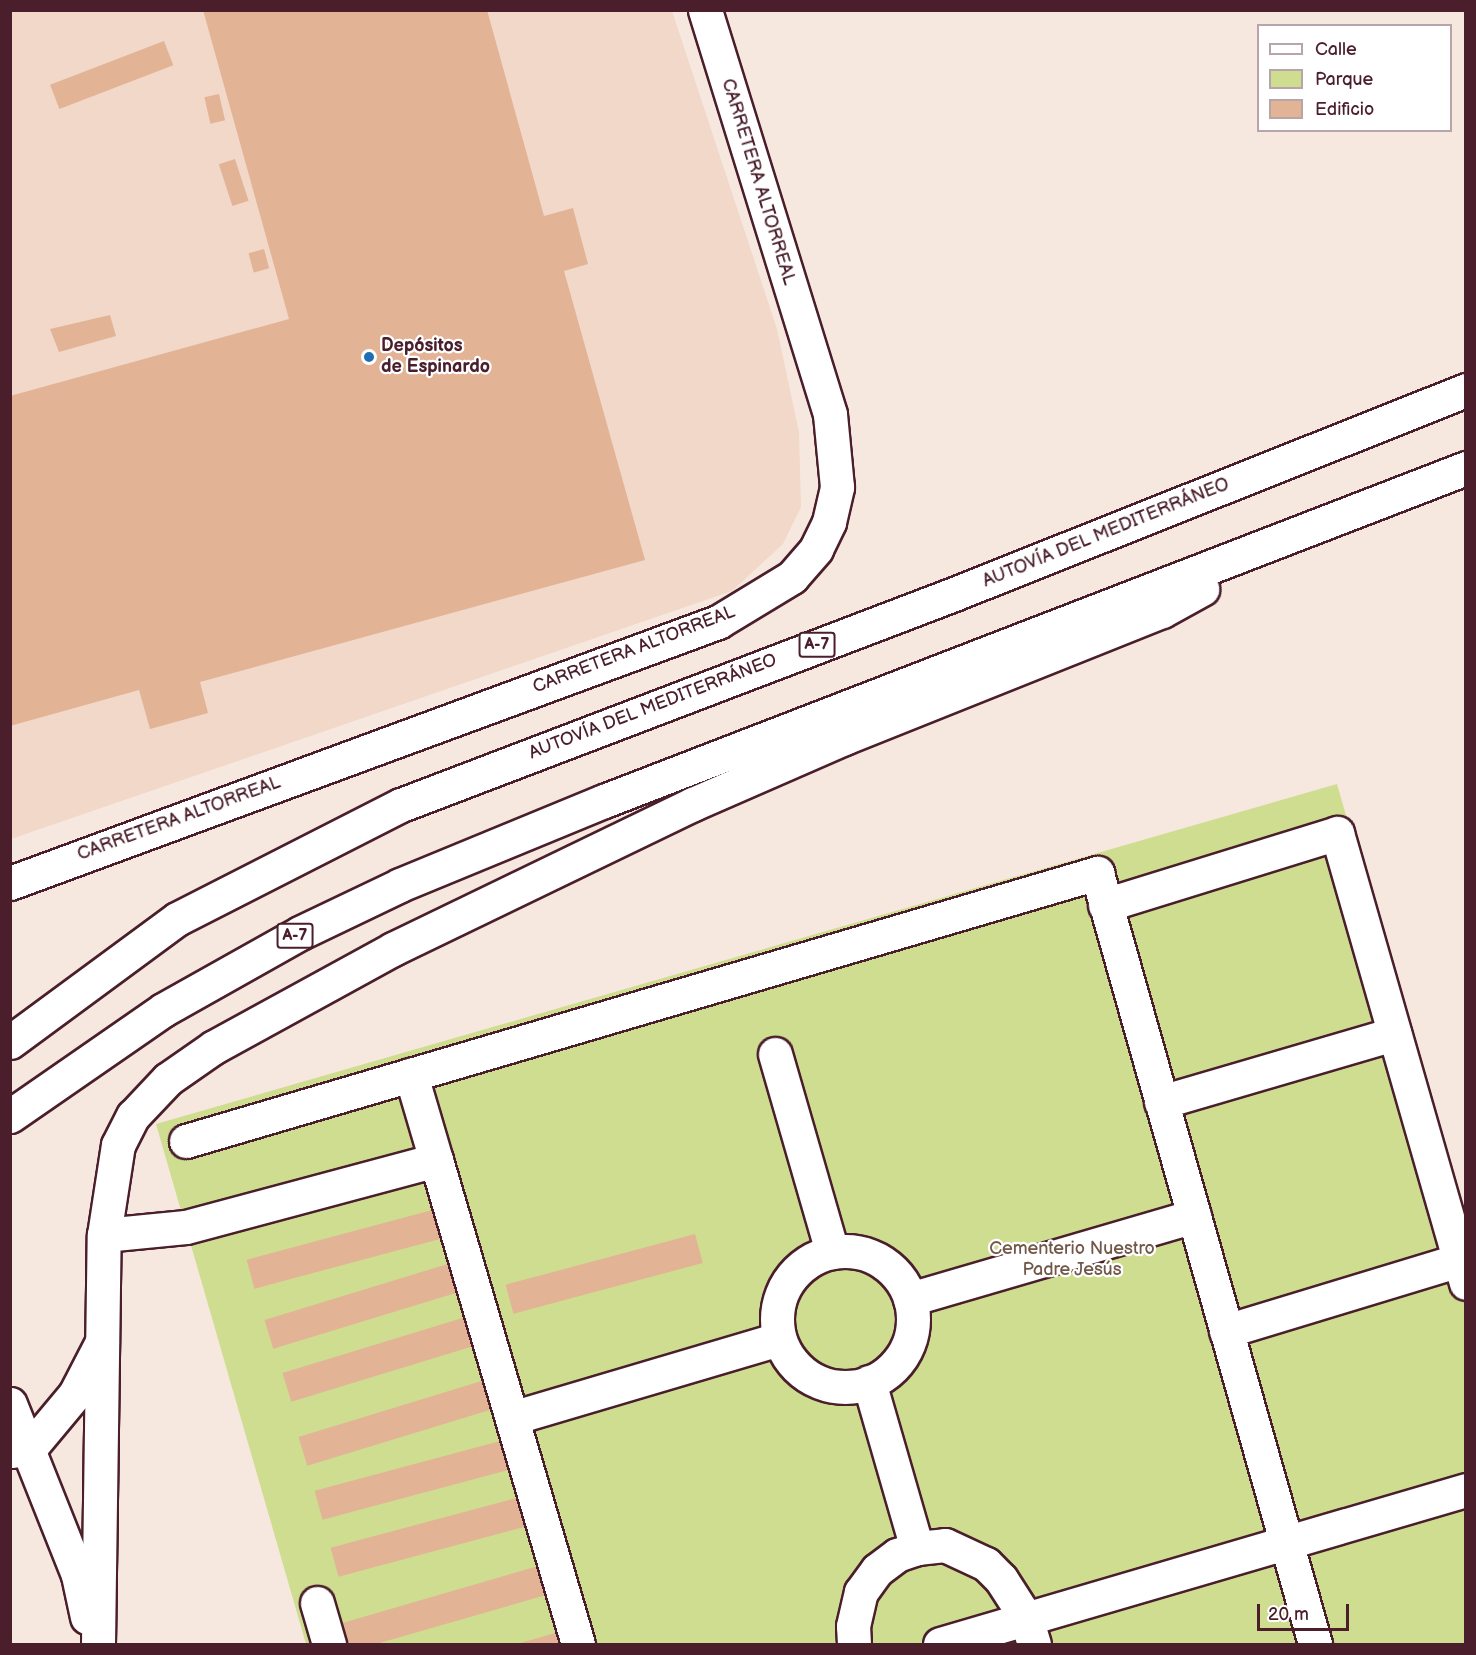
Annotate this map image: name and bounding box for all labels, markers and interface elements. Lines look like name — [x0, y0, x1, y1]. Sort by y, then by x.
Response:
legend — [1257, 24, 1452, 132]
text: Calle — [1315, 39, 1357, 60]
text: Parque — [1315, 69, 1373, 90]
street label: CARRETERA ALTORREAL — [716, 76, 800, 288]
text: Edificio — [1315, 99, 1374, 120]
place label: Depósitos de Espinardo — [381, 336, 490, 378]
marker: Depósitos de Espinardo — [362, 350, 376, 364]
street label: AUTOVÍA DEL MEDITERRÁNEO — [980, 474, 1232, 592]
street label: CARRETERA ALTORREAL — [530, 601, 738, 699]
road number: A-7 — [798, 632, 836, 658]
street label: AUTOVÍA DEL MEDITERRÁNEO — [526, 650, 780, 764]
street label: CARRETERA ALTORREAL — [74, 772, 284, 866]
road number: A-7 — [276, 923, 314, 949]
park label: Cementerio Nuestro Padre Jesús — [989, 1239, 1155, 1282]
scale bar — [1260, 1592, 1352, 1630]
text: 20 m — [1268, 1604, 1309, 1625]

